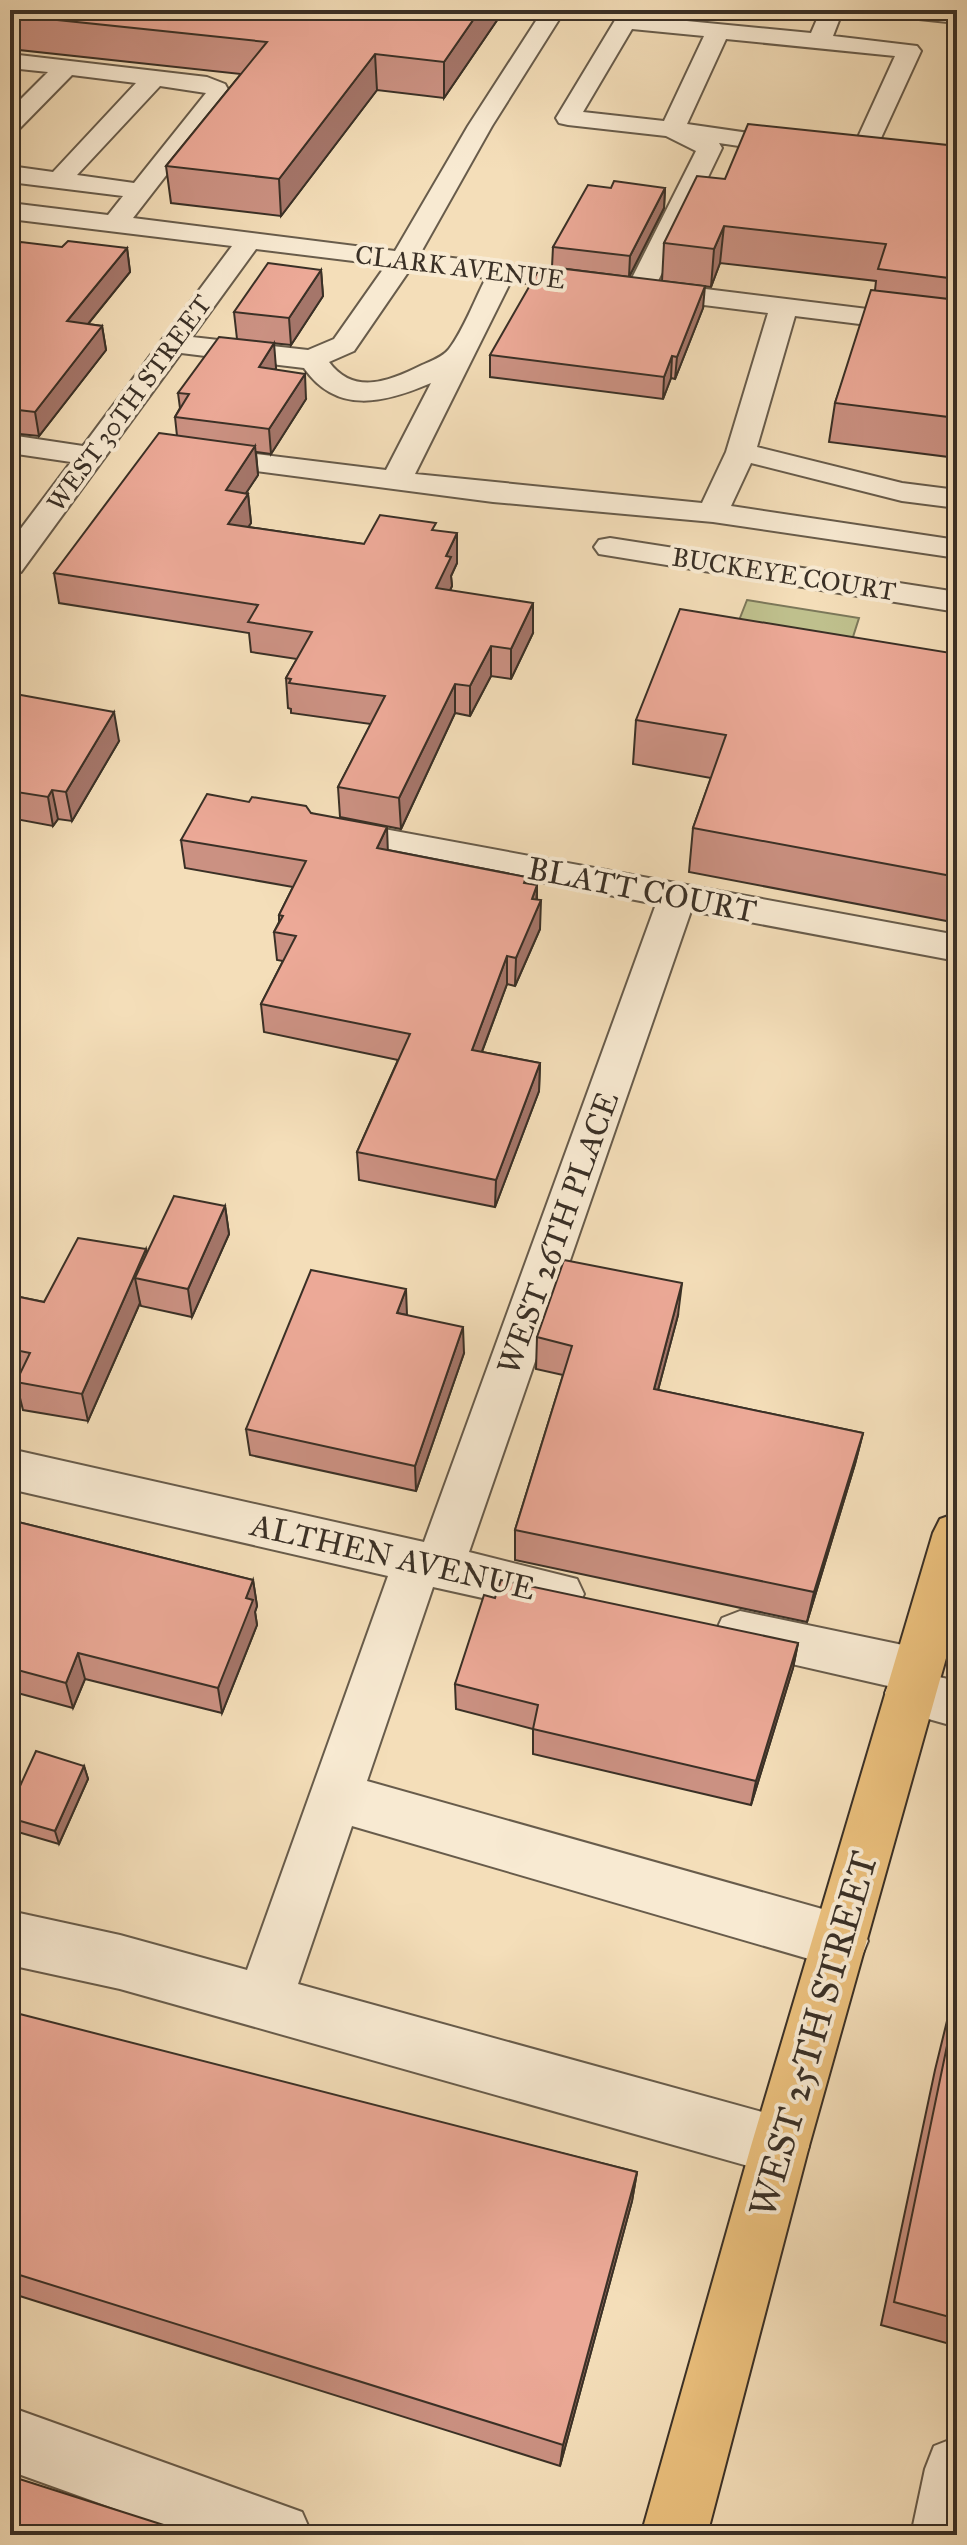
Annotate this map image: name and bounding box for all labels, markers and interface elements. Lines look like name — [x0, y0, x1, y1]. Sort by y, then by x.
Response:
street label: CLARK AVENUE — [353, 238, 567, 296]
street label: WEST 30TH STREET — [40, 289, 218, 517]
street label: BUCKEYE COURT — [670, 540, 898, 608]
street label: BLATT COURT — [524, 849, 760, 931]
street label: WEST 26TH PLACE — [489, 1086, 627, 1380]
street label: ALTHEN AVENUE — [245, 1505, 539, 1609]
street label: WEST 25TH STREET — [739, 1846, 887, 2222]

